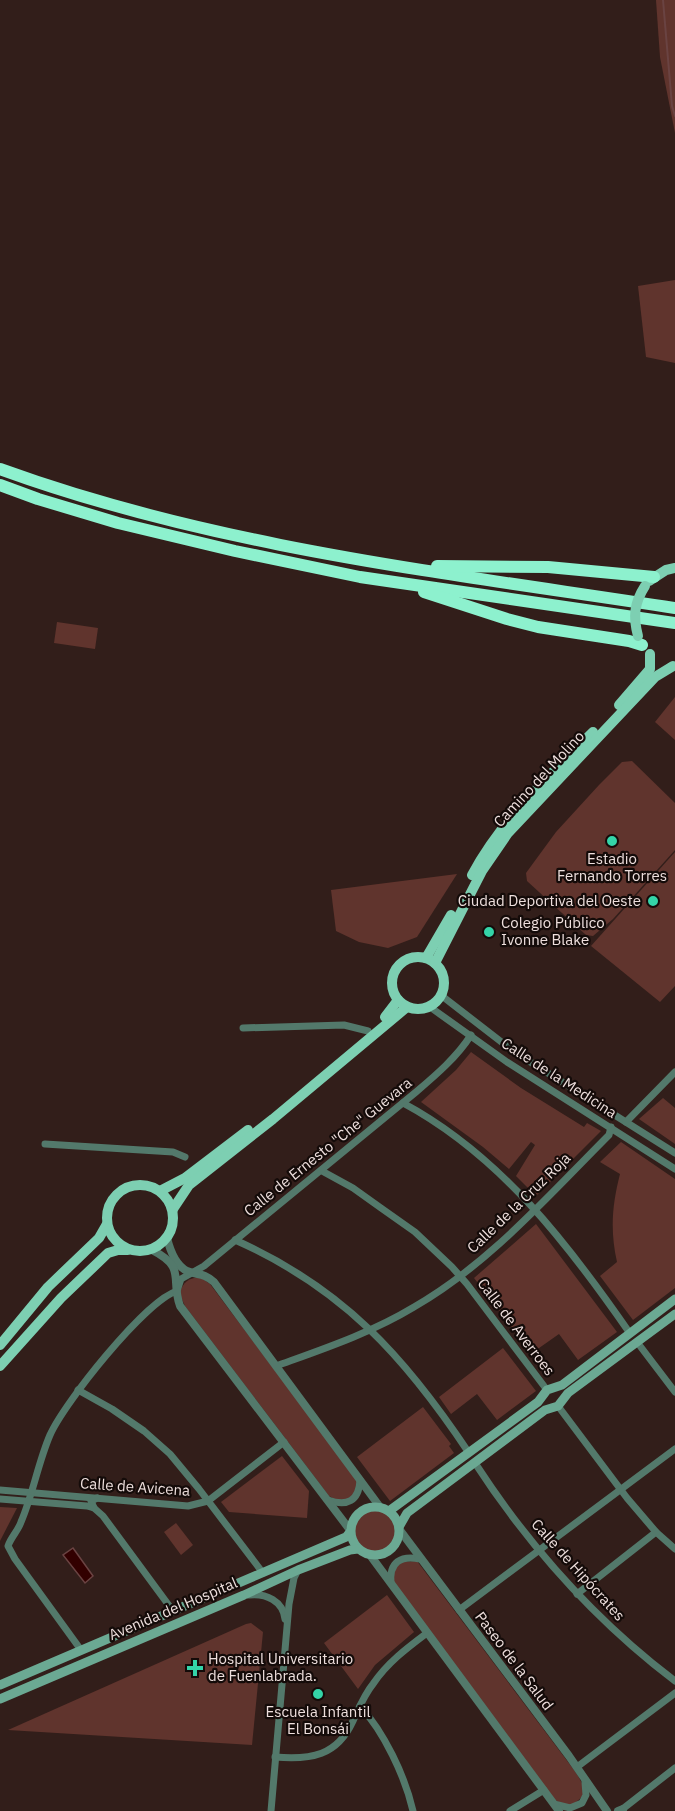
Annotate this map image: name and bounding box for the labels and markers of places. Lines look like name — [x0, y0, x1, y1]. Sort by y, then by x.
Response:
marker: Estadio Fernando Torres — [605, 834, 619, 848]
place label: Estadio Fernando Torres — [557, 849, 667, 885]
place label: Ciudad Deportiva del Oeste — [458, 891, 641, 910]
marker: Ciudad Deportiva del Oeste — [646, 894, 660, 908]
place label: Colegio Público Ivonne Blake — [501, 913, 605, 949]
marker: Colegio Público Ivonne Blake — [482, 925, 496, 939]
place label: Hospital Universitario de Fuenlabrada. — [208, 1649, 353, 1685]
marker: Hospital Universitario de Fuenlabrada. — [186, 1659, 204, 1677]
marker: Escuela Infantil El Bonsái — [311, 1687, 325, 1701]
place label: Escuela Infantil El Bonsái — [266, 1702, 371, 1738]

